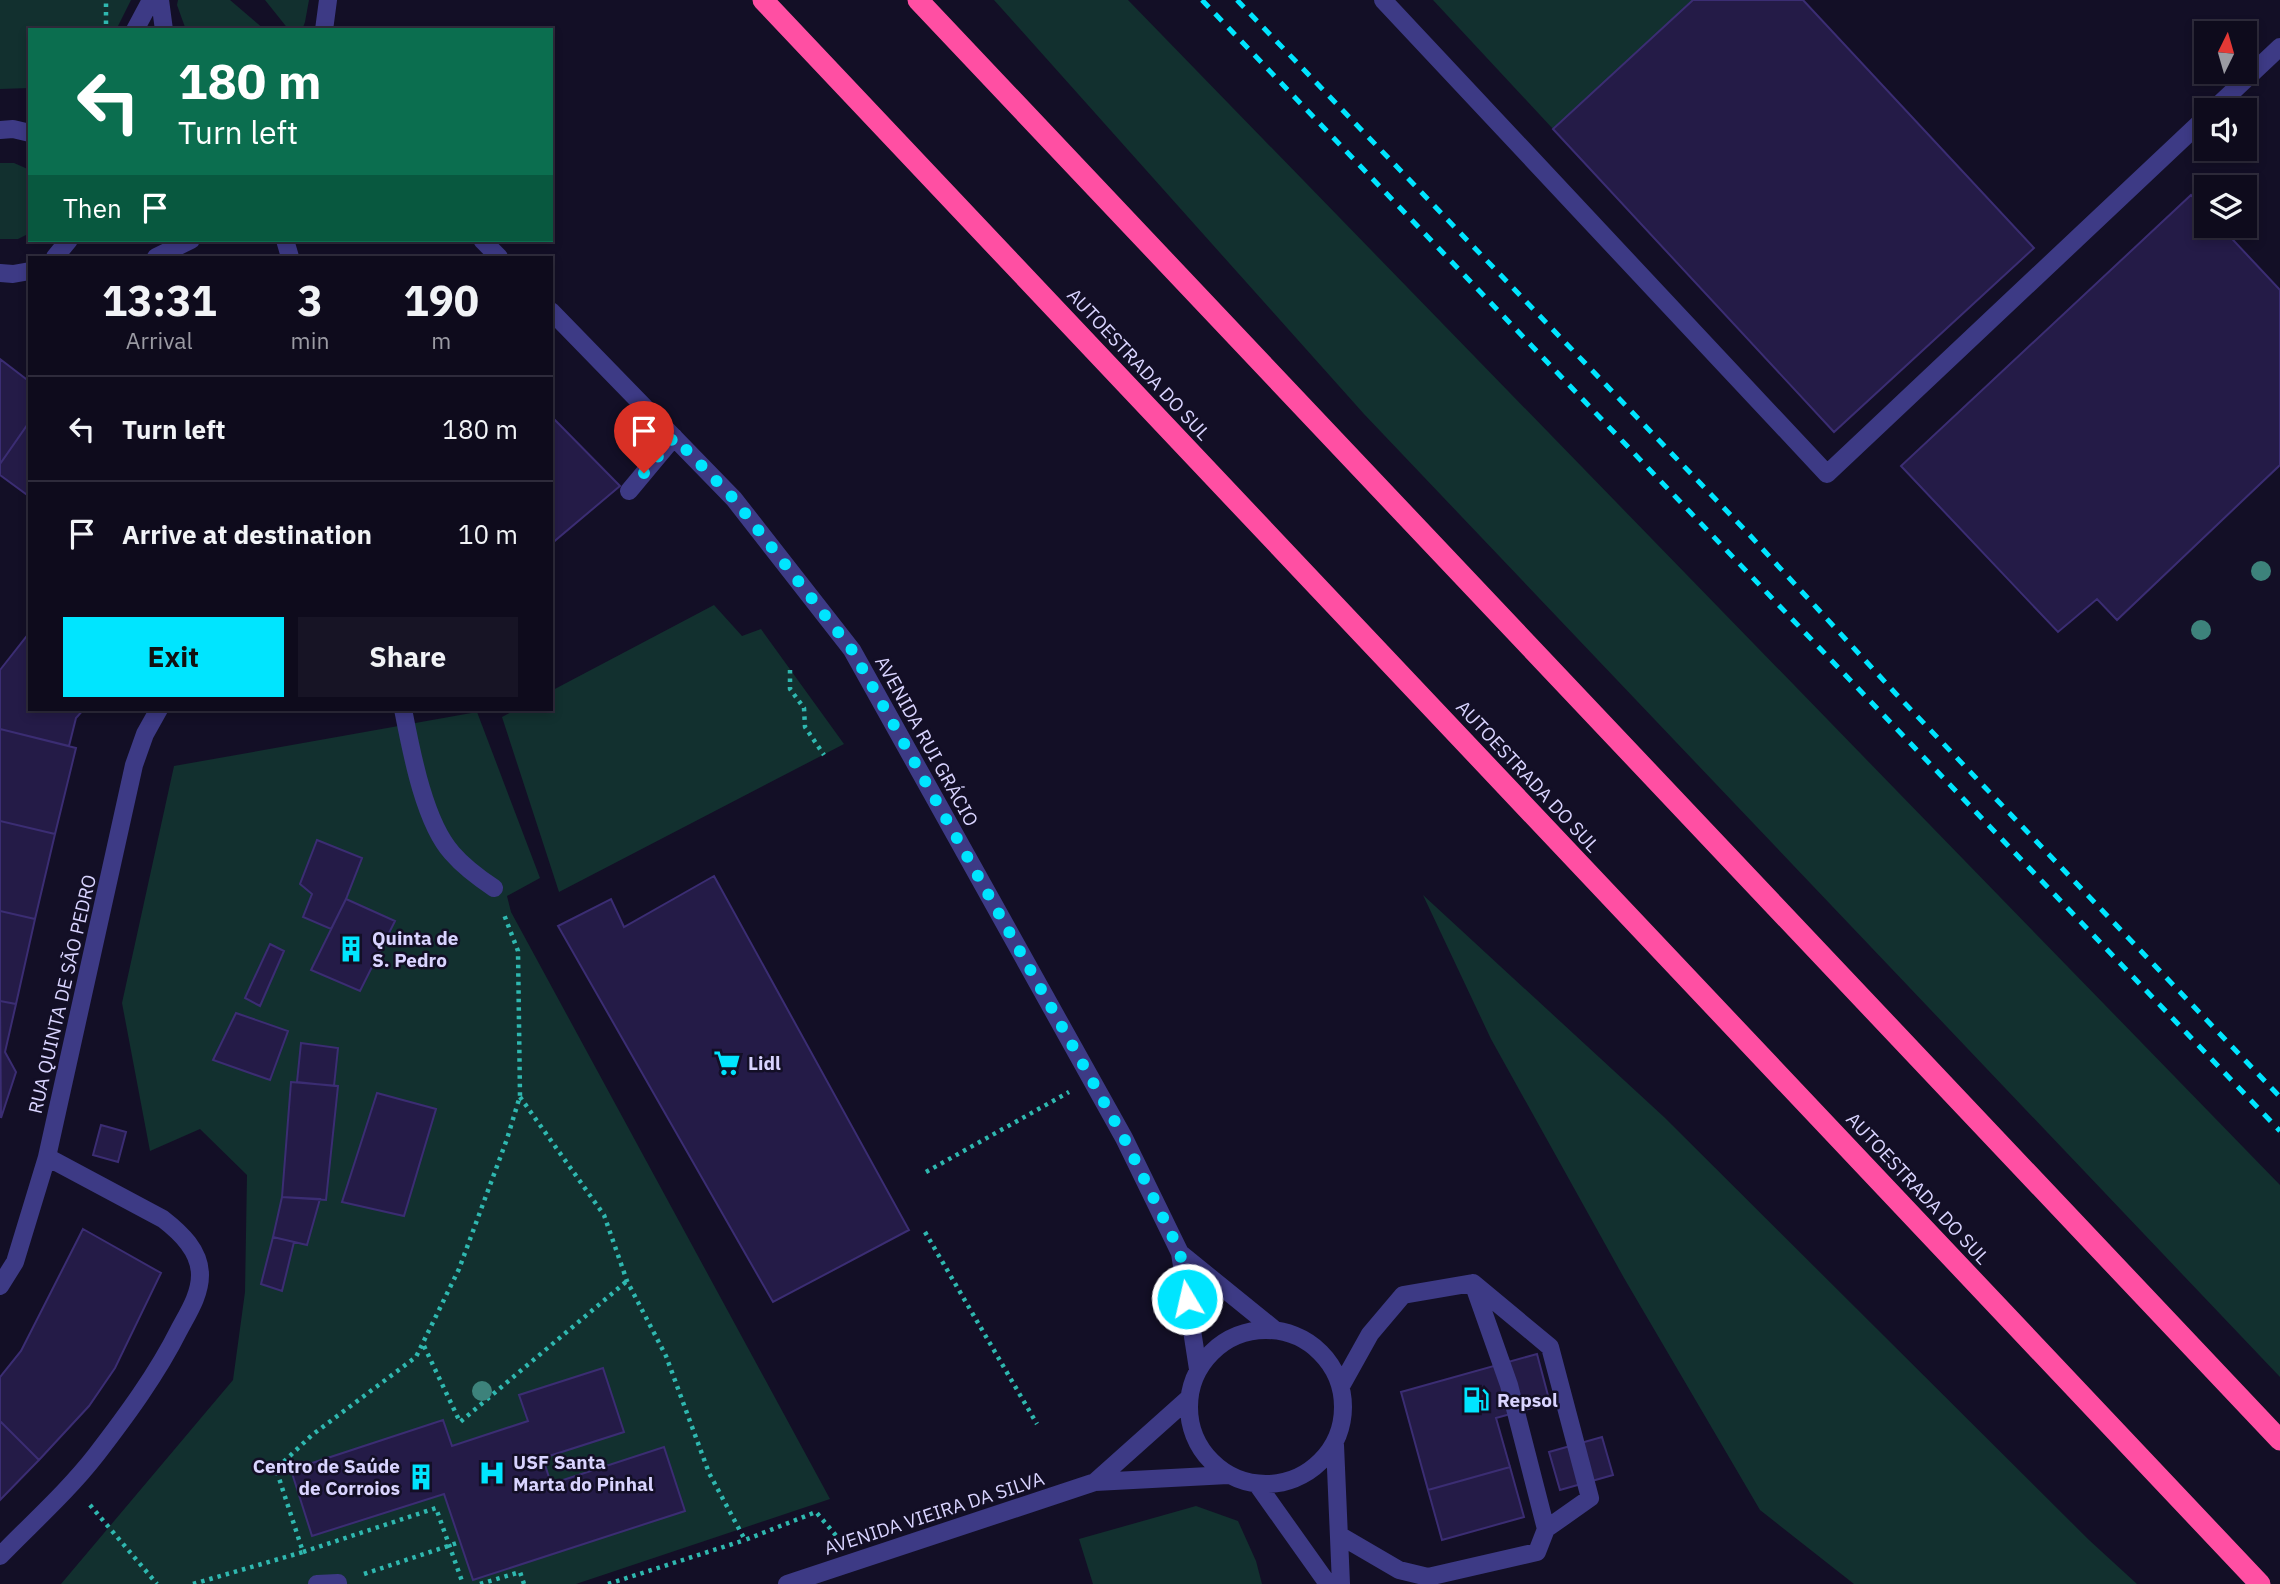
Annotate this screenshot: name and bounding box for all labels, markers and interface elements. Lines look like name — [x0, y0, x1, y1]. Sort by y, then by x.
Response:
north arrow — [2194, 21, 2258, 84]
map controls — [2194, 21, 2257, 238]
text: 180 m — [178, 49, 322, 112]
icon: left — [63, 56, 154, 147]
button: sound — [2194, 98, 2257, 161]
text: Turn left — [178, 111, 298, 153]
button: layers — [2194, 175, 2257, 238]
icon: arrive — [136, 189, 174, 227]
text: Then — [63, 191, 122, 225]
text: 13:31 — [102, 273, 217, 328]
text: 3 — [297, 273, 323, 328]
text: 190 — [403, 273, 479, 328]
street label: AUTOESTRADA DO SUL — [1062, 283, 1216, 445]
text: Arrival — [126, 325, 193, 355]
text: min — [291, 325, 329, 355]
text: m — [431, 325, 451, 355]
pin — [614, 401, 674, 473]
icon: left — [63, 410, 101, 448]
text: Turn left — [122, 412, 225, 446]
text: 180 m — [442, 412, 518, 446]
icon: arrive — [625, 412, 663, 450]
icon: arrive — [63, 515, 101, 553]
text: Arrive at destination — [122, 517, 372, 551]
text: 10 m — [458, 517, 518, 551]
button: Exit — [63, 617, 284, 697]
button: Share — [298, 617, 518, 697]
street label: AVENIDA RUI GRÁCIO — [870, 652, 984, 830]
street label: AUTOESTRADA DO SUL — [1451, 695, 1605, 857]
street label: RUA QUINTA DE SÃO PEDRO — [23, 872, 101, 1116]
place label: Quinta de S. Pedro — [372, 926, 458, 972]
building icon: Quinta de S. Pedro — [336, 934, 366, 964]
supermarket icon: Lidl — [712, 1048, 742, 1078]
place label: Lidl — [748, 1051, 781, 1075]
street label: AUTOESTRADA DO SUL — [1841, 1107, 1995, 1269]
position arrow — [1150, 1262, 1224, 1336]
fuel station icon: Repsol — [1461, 1385, 1491, 1415]
place label: Repsol — [1497, 1388, 1558, 1412]
place label: USF Santa Marta do Pinhal — [513, 1450, 654, 1496]
place label: Centro de Saúde de Corroios — [253, 1454, 400, 1500]
hospital icon: USF Santa Marta do Pinhal — [477, 1458, 507, 1488]
building icon: Centro de Saúde de Corroios — [406, 1462, 436, 1492]
street label: AVENIDA VIEIRA DA SILVA — [821, 1466, 1047, 1560]

